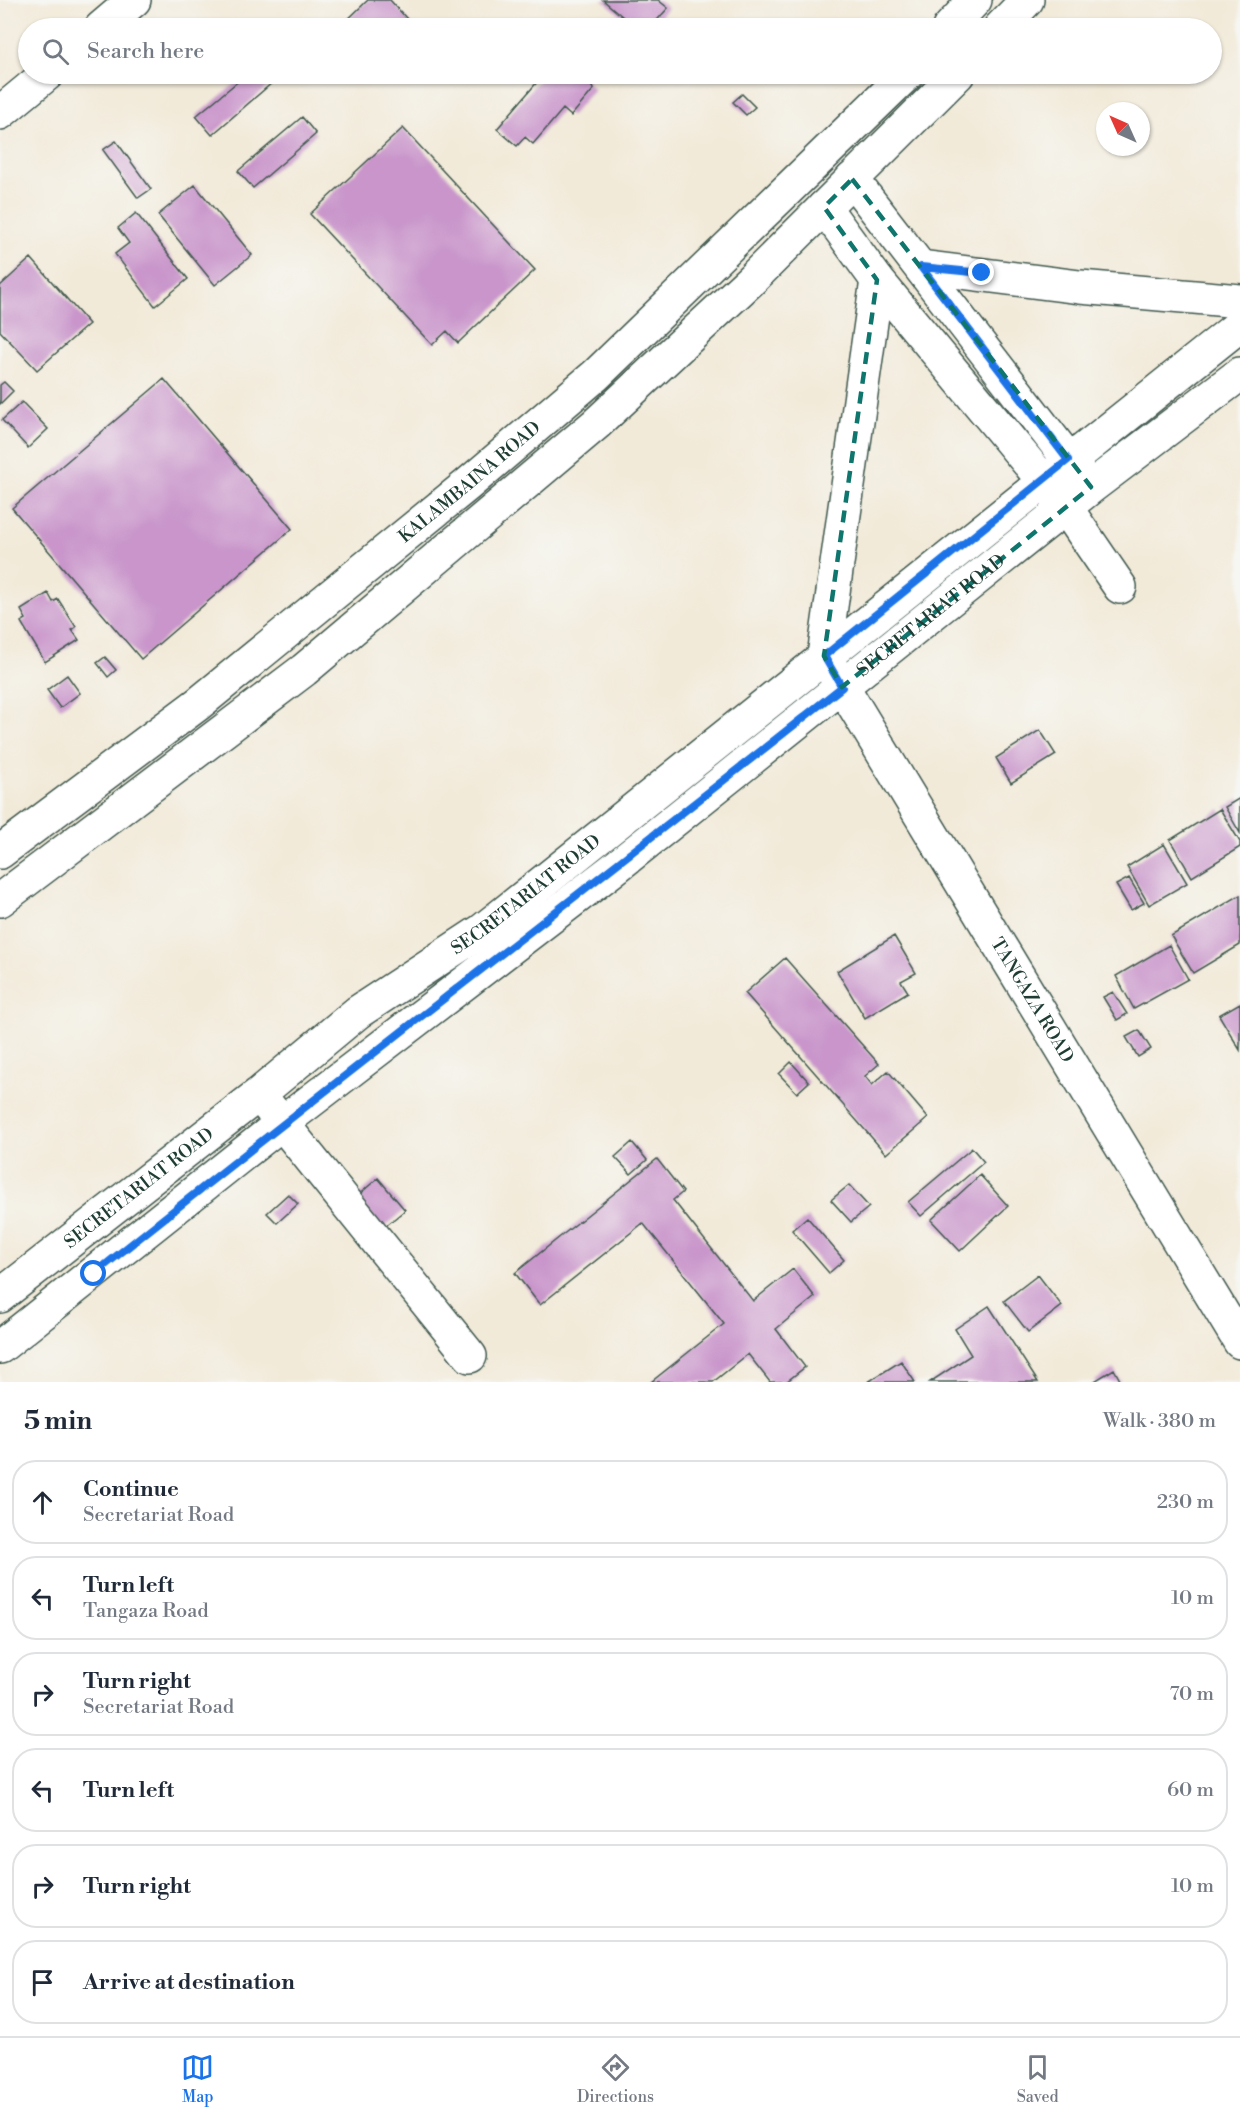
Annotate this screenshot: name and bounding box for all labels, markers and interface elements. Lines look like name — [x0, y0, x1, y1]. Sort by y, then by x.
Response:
search box — [18, 18, 1222, 84]
icon: search — [39, 35, 72, 68]
text: Search here — [87, 38, 204, 65]
north arrow — [1096, 102, 1150, 156]
route end — [968, 259, 994, 285]
street label: KALAMBAINA ROAD — [394, 416, 545, 548]
street label: SECRETARIAT ROAD — [852, 549, 1010, 682]
street label: SECRETARIAT ROAD — [446, 829, 605, 960]
street label: TANGAZA ROAD — [986, 933, 1079, 1067]
street label: SECRETARIAT ROAD — [59, 1122, 218, 1253]
route start — [80, 1260, 106, 1286]
text: 5 min — [24, 1405, 92, 1437]
text: Walk · 380 m — [1103, 1409, 1216, 1434]
text: Continue — [83, 1476, 179, 1503]
icon: ahead — [26, 1486, 59, 1519]
text: 230 m — [1157, 1490, 1214, 1515]
text: Secretariat Road — [83, 1503, 234, 1528]
text: Turn left — [83, 1572, 174, 1599]
icon: left — [26, 1582, 59, 1615]
text: 10 m — [1171, 1586, 1214, 1611]
text: Tangaza Road — [83, 1599, 209, 1624]
text: Turn right — [83, 1668, 191, 1695]
icon: right — [26, 1678, 59, 1711]
text: 70 m — [1170, 1682, 1214, 1707]
text: Secretariat Road — [83, 1695, 234, 1720]
icon: left — [26, 1774, 59, 1807]
text: Turn left — [83, 1777, 174, 1804]
text: 60 m — [1167, 1778, 1214, 1803]
icon: right — [26, 1870, 59, 1903]
text: Turn right — [83, 1873, 191, 1900]
text: 10 m — [1171, 1874, 1214, 1899]
icon: arrive — [26, 1966, 59, 1999]
text: Arrive at destination — [83, 1969, 295, 1996]
tab: Map — [181, 2051, 214, 2107]
tab: Directions — [577, 2051, 654, 2107]
tab: Saved — [1017, 2051, 1059, 2107]

